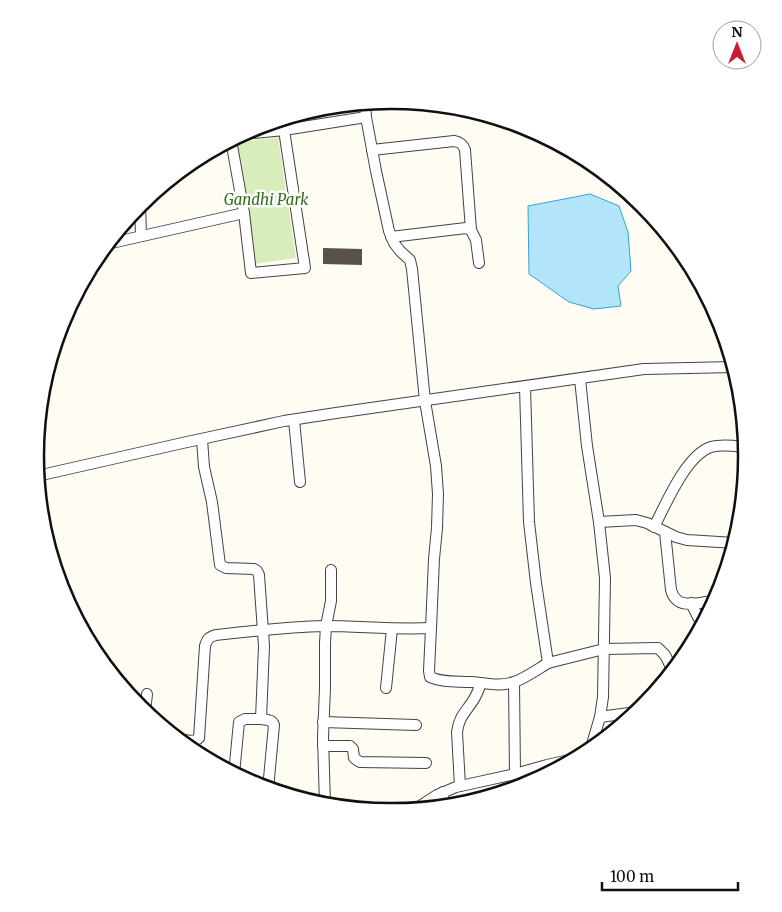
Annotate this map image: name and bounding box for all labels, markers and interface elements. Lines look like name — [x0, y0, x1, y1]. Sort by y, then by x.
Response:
north arrow — [712, 20, 762, 70]
text: N — [731, 23, 743, 41]
park label: Gandhi Park — [224, 190, 309, 209]
scale bar — [602, 860, 738, 892]
text: 100 m — [610, 867, 654, 886]

